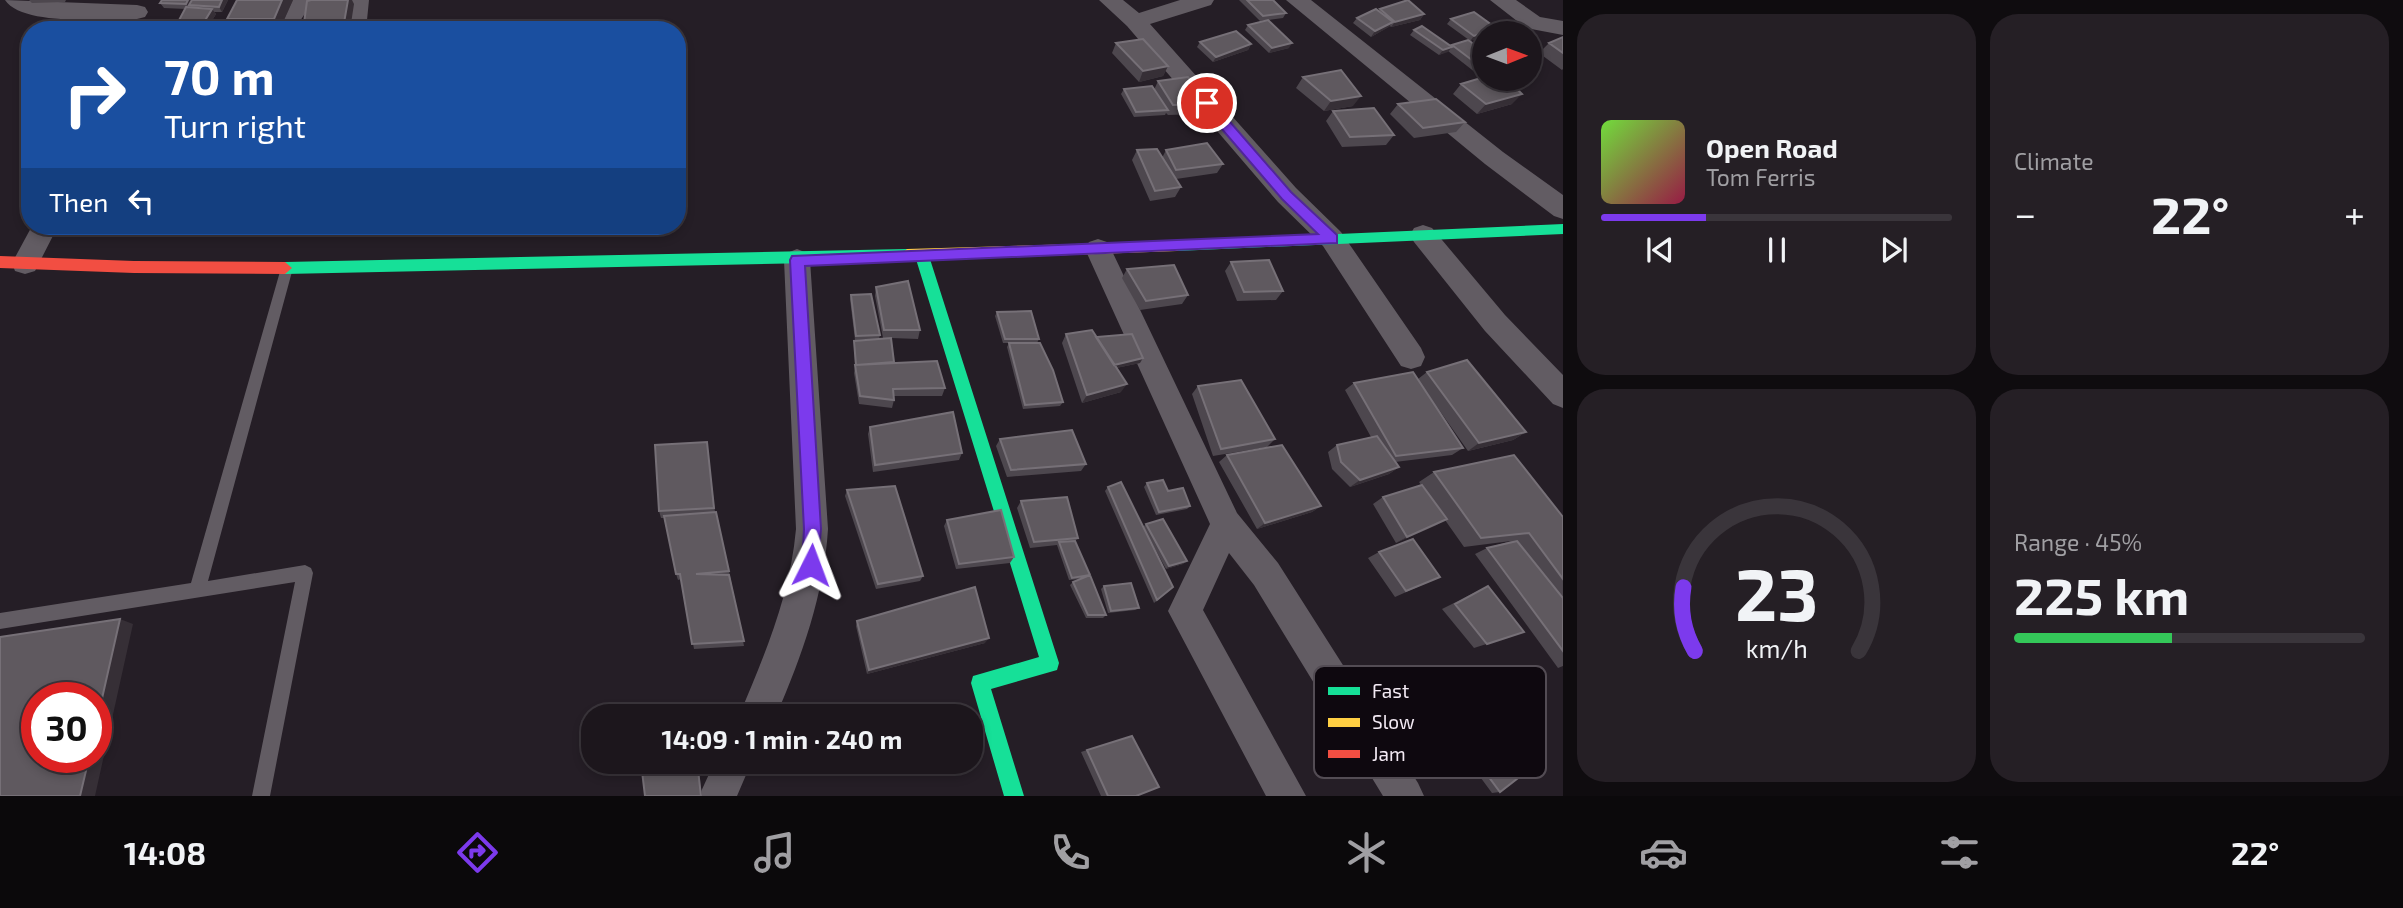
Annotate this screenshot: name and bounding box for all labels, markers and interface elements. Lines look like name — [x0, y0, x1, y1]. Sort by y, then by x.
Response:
north arrow — [1472, 21, 1542, 91]
map controls — [1472, 21, 1542, 91]
text: 70 m — [164, 46, 275, 105]
icon: right — [49, 49, 140, 140]
pin — [1177, 73, 1237, 133]
icon: arrive — [1188, 84, 1226, 122]
text: Turn right — [164, 106, 306, 144]
text: Open Road — [1706, 132, 1838, 163]
text: Climate — [2014, 147, 2094, 175]
text: Tom Ferris — [1706, 163, 1815, 191]
icon: left — [122, 182, 160, 220]
text: 22° — [2151, 182, 2229, 244]
text: Then — [49, 186, 108, 217]
text: − — [2014, 190, 2036, 236]
text: + — [2344, 190, 2365, 236]
icon: previous — [1641, 231, 1679, 269]
icon: pause — [1758, 231, 1796, 269]
icon: next — [1875, 231, 1913, 269]
position arrow — [774, 528, 848, 602]
text: Range · 45% — [2014, 528, 2142, 556]
text: 23 — [1735, 549, 1818, 637]
text: 225 km — [2014, 563, 2189, 625]
text: km/h — [1745, 633, 1808, 663]
legend — [1314, 666, 1546, 778]
text: Fast — [1372, 679, 1409, 702]
speed limit sign: 30 — [21, 682, 112, 773]
text: Slow — [1372, 710, 1415, 733]
text: 14:09 · 1 min · 240 m — [662, 723, 902, 754]
text: Jam — [1372, 742, 1406, 765]
icon: directions — [453, 828, 502, 877]
icon: music — [750, 828, 799, 877]
icon: phone — [1046, 828, 1095, 877]
icon: climate — [1342, 828, 1391, 877]
icon: car — [1639, 828, 1688, 877]
icon: filters — [1935, 828, 1984, 877]
text: 14:08 — [124, 833, 206, 871]
text: 22° — [2231, 833, 2279, 871]

